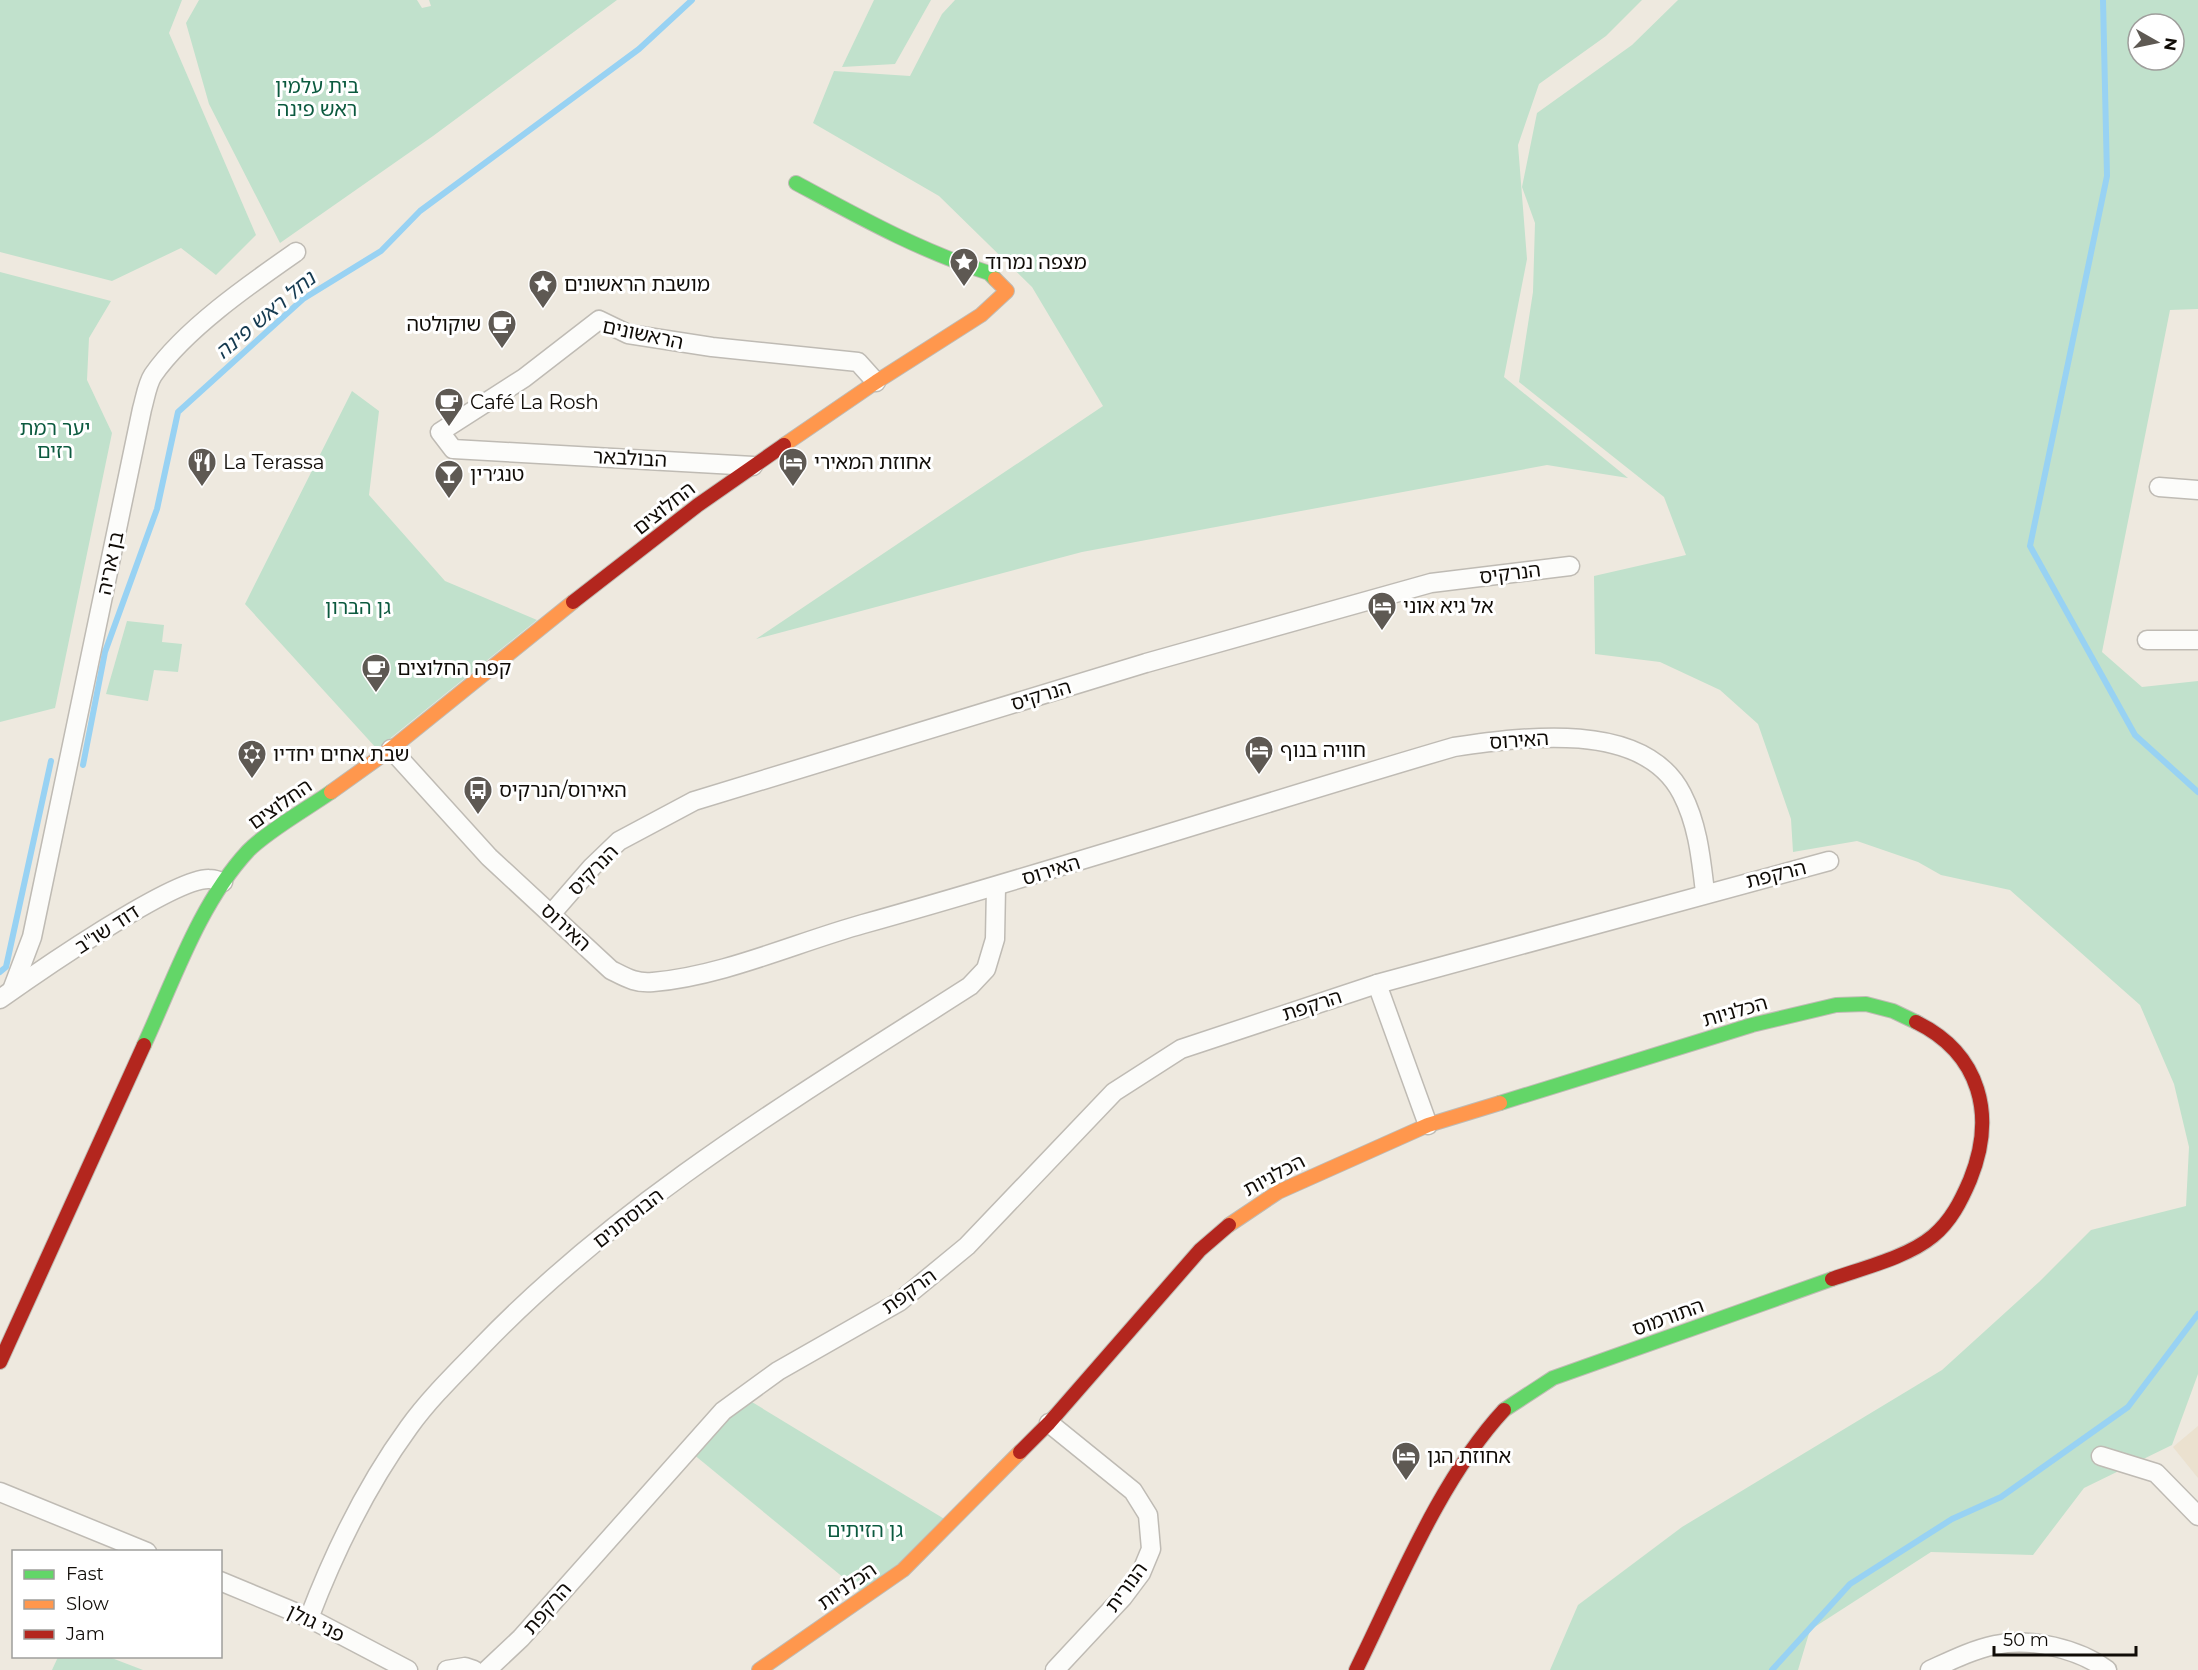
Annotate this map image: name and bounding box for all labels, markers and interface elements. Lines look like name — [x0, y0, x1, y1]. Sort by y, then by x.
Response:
north arrow — [2126, 12, 2186, 72]
text: N — [2160, 36, 2181, 52]
park label: בית עלמין ראש פינה — [275, 74, 359, 121]
place icon: מצפה נמרוד — [948, 246, 980, 288]
place label: מצפה נמרוד — [985, 250, 1087, 274]
water label: נחל ראש פינה — [210, 265, 322, 364]
place icon: מושבת הראשונים — [527, 268, 559, 310]
place label: מושבת הראשונים — [564, 272, 710, 296]
cafe icon: שוקולטה — [486, 308, 518, 350]
place label: שוקולטה — [407, 312, 481, 336]
street label: הראשונים — [600, 314, 686, 354]
cafe icon: Café La Rosh — [433, 386, 465, 428]
place label: Café La Rosh — [470, 390, 599, 414]
park label: יער רמת רזים — [20, 416, 90, 463]
street label: הבולבאר — [592, 444, 668, 472]
restaurant icon: La Terassa — [186, 446, 218, 488]
hotel icon: אחוזת המאירי — [777, 446, 809, 488]
place label: La Terassa — [223, 450, 325, 474]
place label: אחוזת המאירי — [814, 450, 931, 474]
bar icon: טנג׳רין — [433, 458, 465, 500]
place label: טנג׳רין — [470, 462, 524, 486]
street label: החלוצים — [628, 476, 700, 540]
street label: בן אריה — [92, 529, 128, 597]
street label: הנרקיס — [1478, 557, 1542, 589]
hotel icon: אל גיא אוני — [1366, 590, 1398, 632]
place label: אל גיא אוני — [1403, 594, 1494, 618]
park label: גן הברון — [325, 595, 391, 619]
cafe icon: קפה החלוצים — [360, 652, 392, 694]
place label: קפה החלוצים — [397, 656, 511, 680]
street label: הנרקיס — [1008, 674, 1074, 716]
street label: האירוס — [1488, 726, 1550, 754]
hotel icon: חוויה בנוף — [1243, 734, 1275, 776]
synagogue icon: שבת אחים יחדיו — [236, 738, 268, 780]
place label: חוויה בנוף — [1280, 738, 1366, 762]
place label: שבת אחים יחדיו — [273, 742, 409, 766]
street label: החלוצים — [244, 774, 316, 834]
bus stop icon: האירוס/הנרקיס — [462, 774, 494, 816]
place label: האירוס/הנרקיס — [499, 778, 627, 802]
street label: הנרקיס — [563, 839, 623, 901]
street label: האירוס — [1019, 850, 1083, 890]
street label: הרקפת — [1743, 855, 1809, 893]
street label: האירוס — [536, 898, 596, 956]
street label: דוד שו"ב — [70, 899, 144, 959]
street label: הרקפת — [1279, 984, 1345, 1026]
street label: הכלניות — [1700, 990, 1770, 1032]
street label: הכלניות — [1239, 1149, 1309, 1201]
street label: הבוסתנים — [588, 1183, 668, 1253]
street label: הרקפת — [877, 1263, 941, 1319]
street label: התורמוס — [1629, 1293, 1707, 1341]
hotel icon: אחוזת הגן — [1390, 1440, 1422, 1482]
place label: אחוזת הגן — [1427, 1444, 1511, 1468]
park label: גן הזיתים — [827, 1518, 904, 1542]
legend — [12, 1550, 222, 1658]
street label: הכלניות — [813, 1557, 881, 1615]
street label: הנורית — [1100, 1557, 1152, 1617]
text: Fast — [66, 1563, 104, 1585]
street label: הרקפת — [518, 1577, 576, 1639]
text: Slow — [66, 1593, 109, 1615]
street label: פני גולן — [283, 1599, 349, 1647]
scale bar — [1994, 1619, 2136, 1657]
text: Jam — [65, 1623, 105, 1645]
text: 50 m — [2003, 1629, 2049, 1651]

